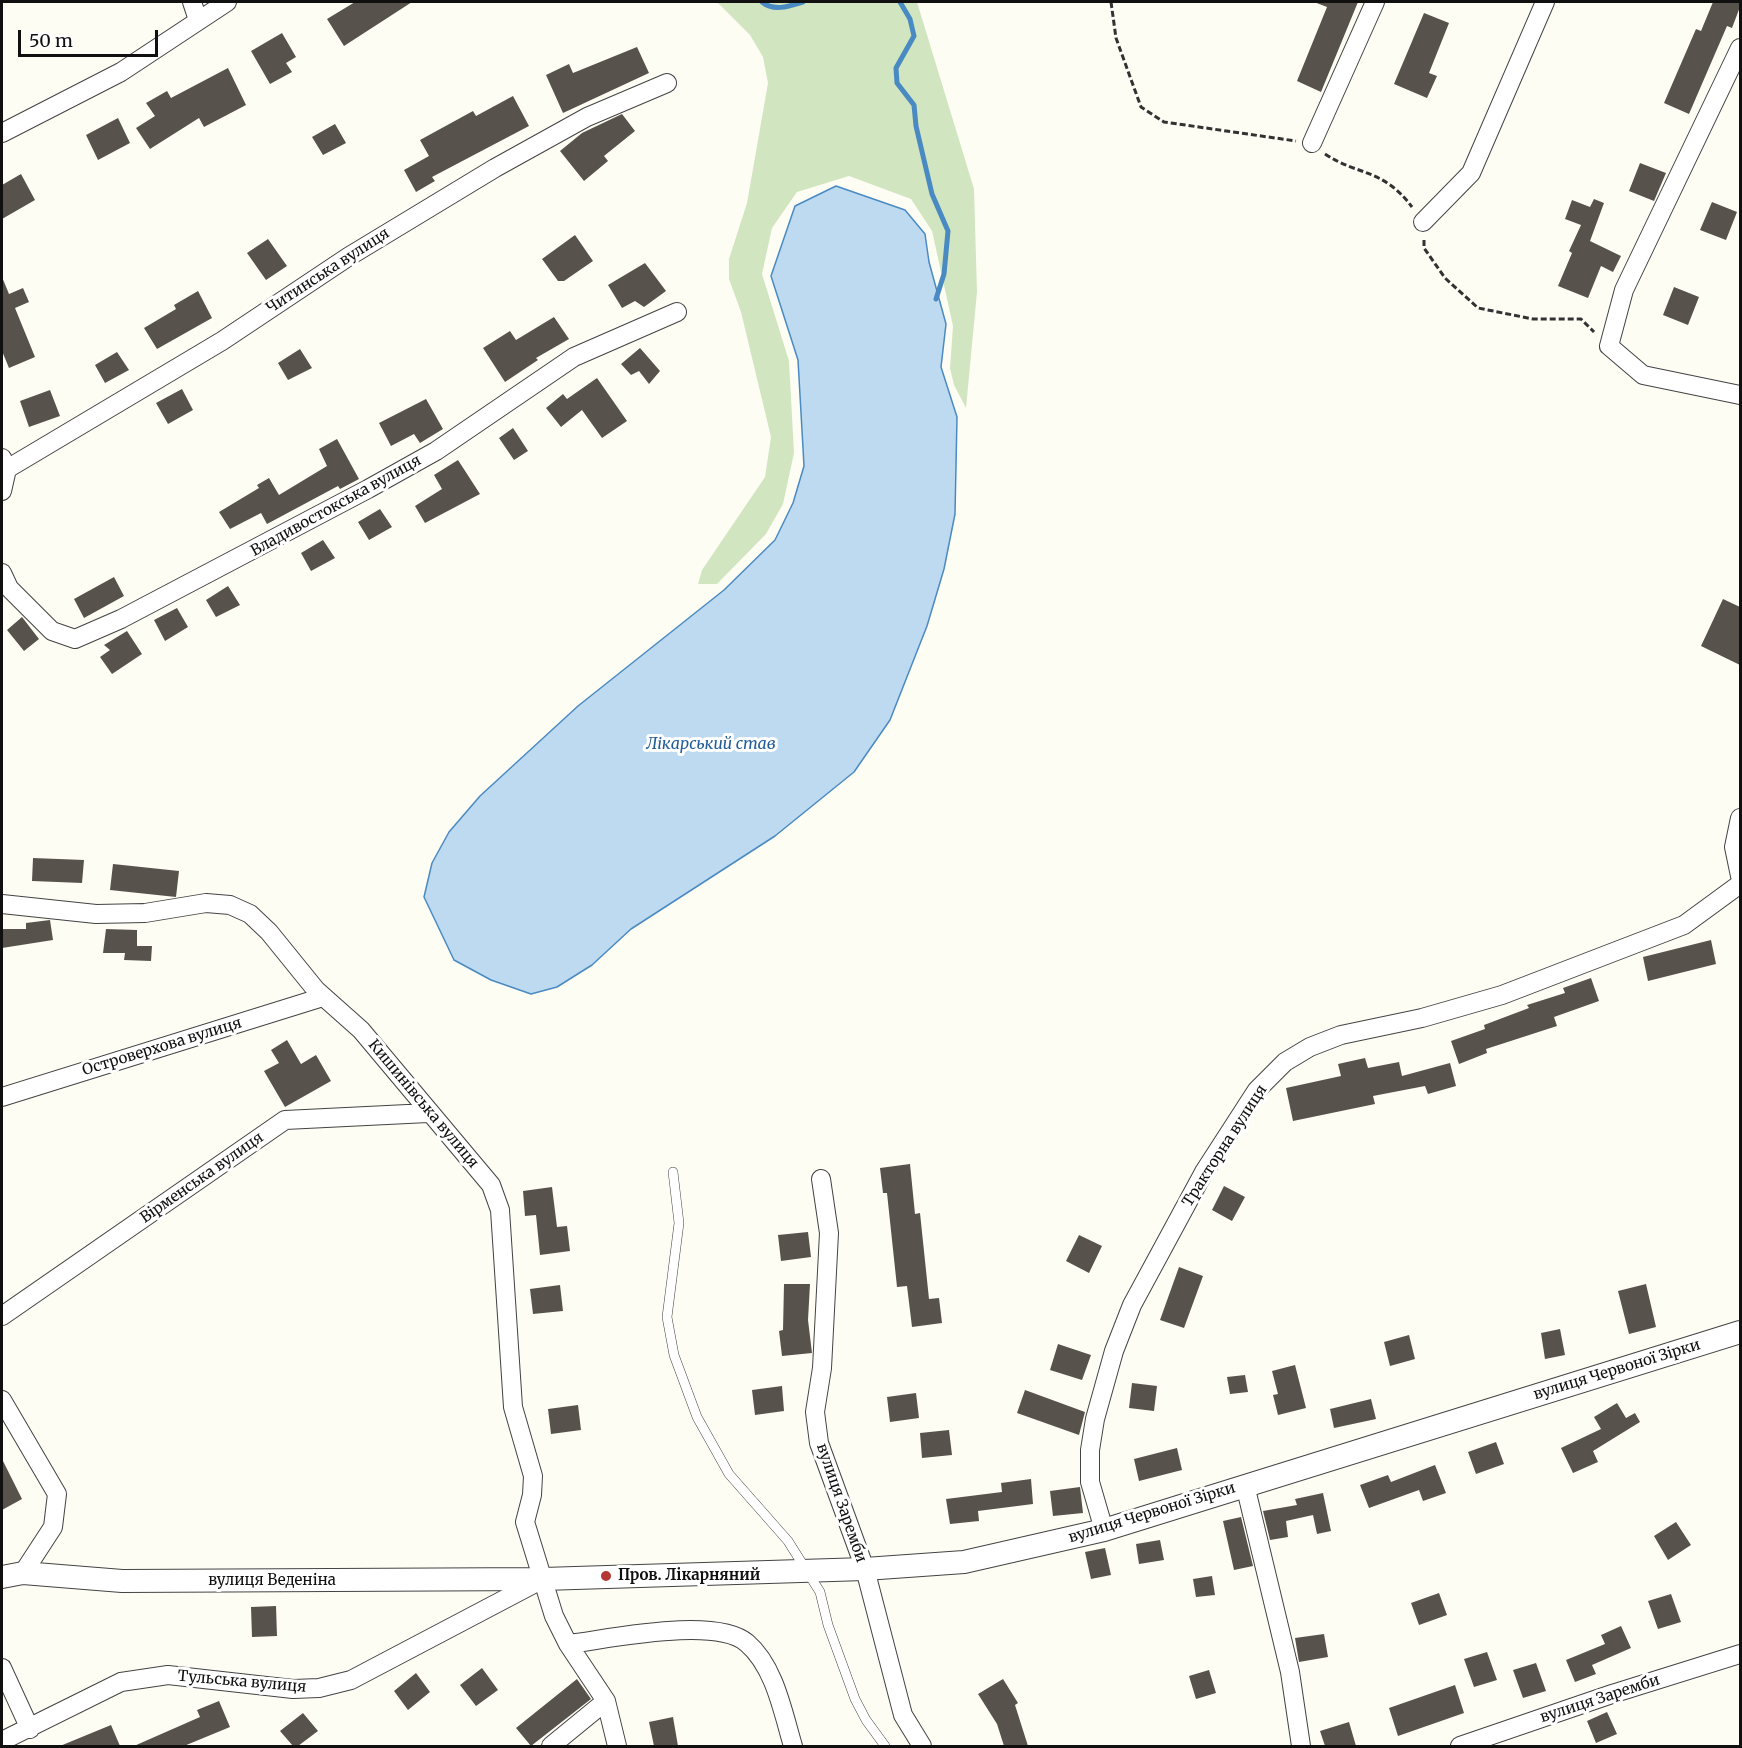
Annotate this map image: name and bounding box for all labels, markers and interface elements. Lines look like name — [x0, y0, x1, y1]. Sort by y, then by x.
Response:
scale bar — [21, 18, 160, 56]
text: 50 m — [29, 29, 73, 52]
street label: Читинська вулиця — [263, 225, 393, 317]
street label: Владивостокська вулиця — [248, 452, 424, 560]
water label: Лікарський став — [646, 734, 776, 754]
street label: Островерхова вулиця — [80, 1014, 244, 1080]
street label: Кишинівська вулиця — [364, 1036, 482, 1172]
street label: Тракторна вулиця — [1179, 1082, 1271, 1210]
street label: Вірменська вулиця — [137, 1129, 267, 1227]
street label: вулиця Червоної Зірки — [1531, 1336, 1703, 1404]
street label: вулиця Заремби — [812, 1441, 870, 1565]
street label: вулиця Червоної Зірки — [1066, 1479, 1238, 1547]
place label: Пров. Лікарняний — [618, 1567, 760, 1585]
marker: Пров. Лікарняний — [599, 1569, 613, 1583]
street label: вулиця Веденіна — [208, 1572, 336, 1590]
street label: Тульська вулиця — [177, 1667, 307, 1697]
street label: вулиця Заремби — [1538, 1671, 1662, 1727]

